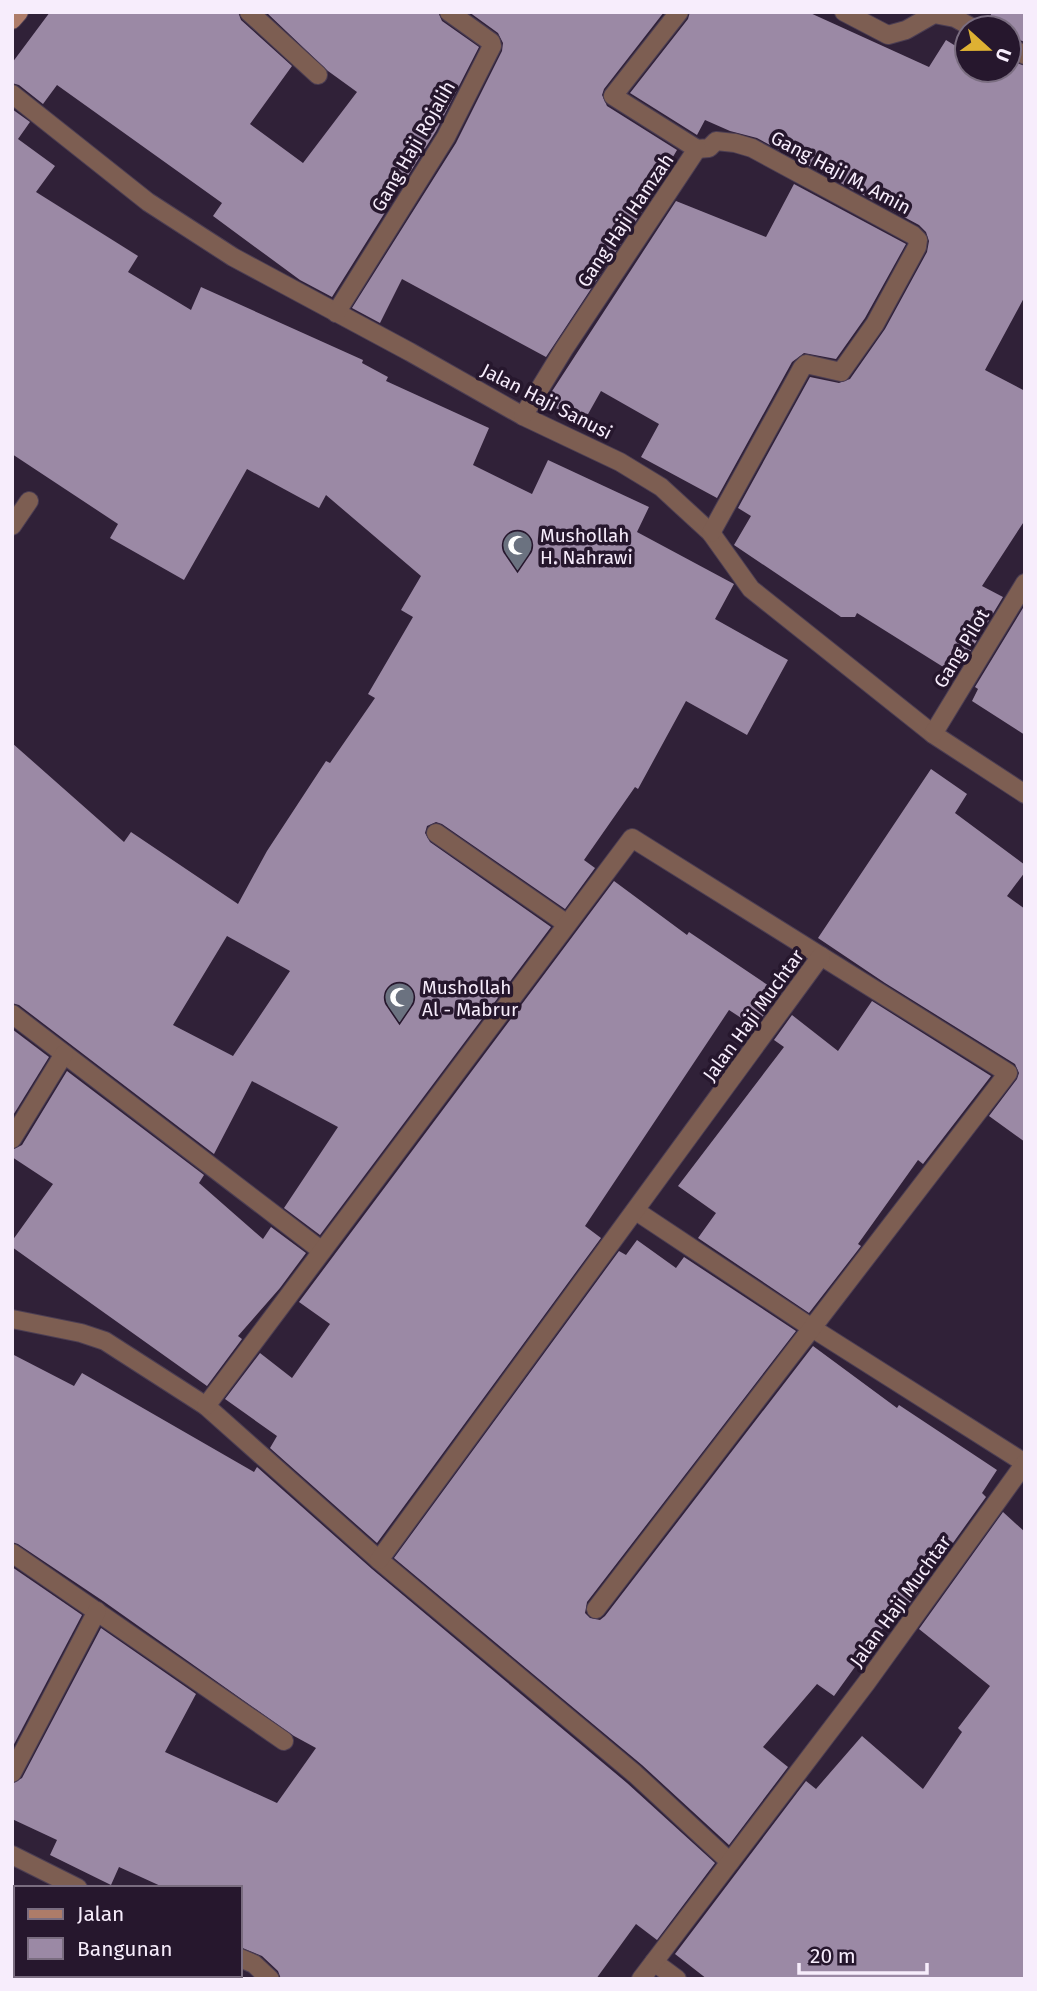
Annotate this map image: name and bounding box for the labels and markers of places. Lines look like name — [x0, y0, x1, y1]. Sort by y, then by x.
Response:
place label: Mushollah H. Nahrawi — [540, 524, 633, 569]
mosque icon: Mushollah H. Nahrawi — [500, 529, 534, 573]
place label: Mushollah Al - Mabrur — [422, 976, 519, 1021]
mosque icon: Mushollah Al - Mabrur — [382, 981, 416, 1025]

